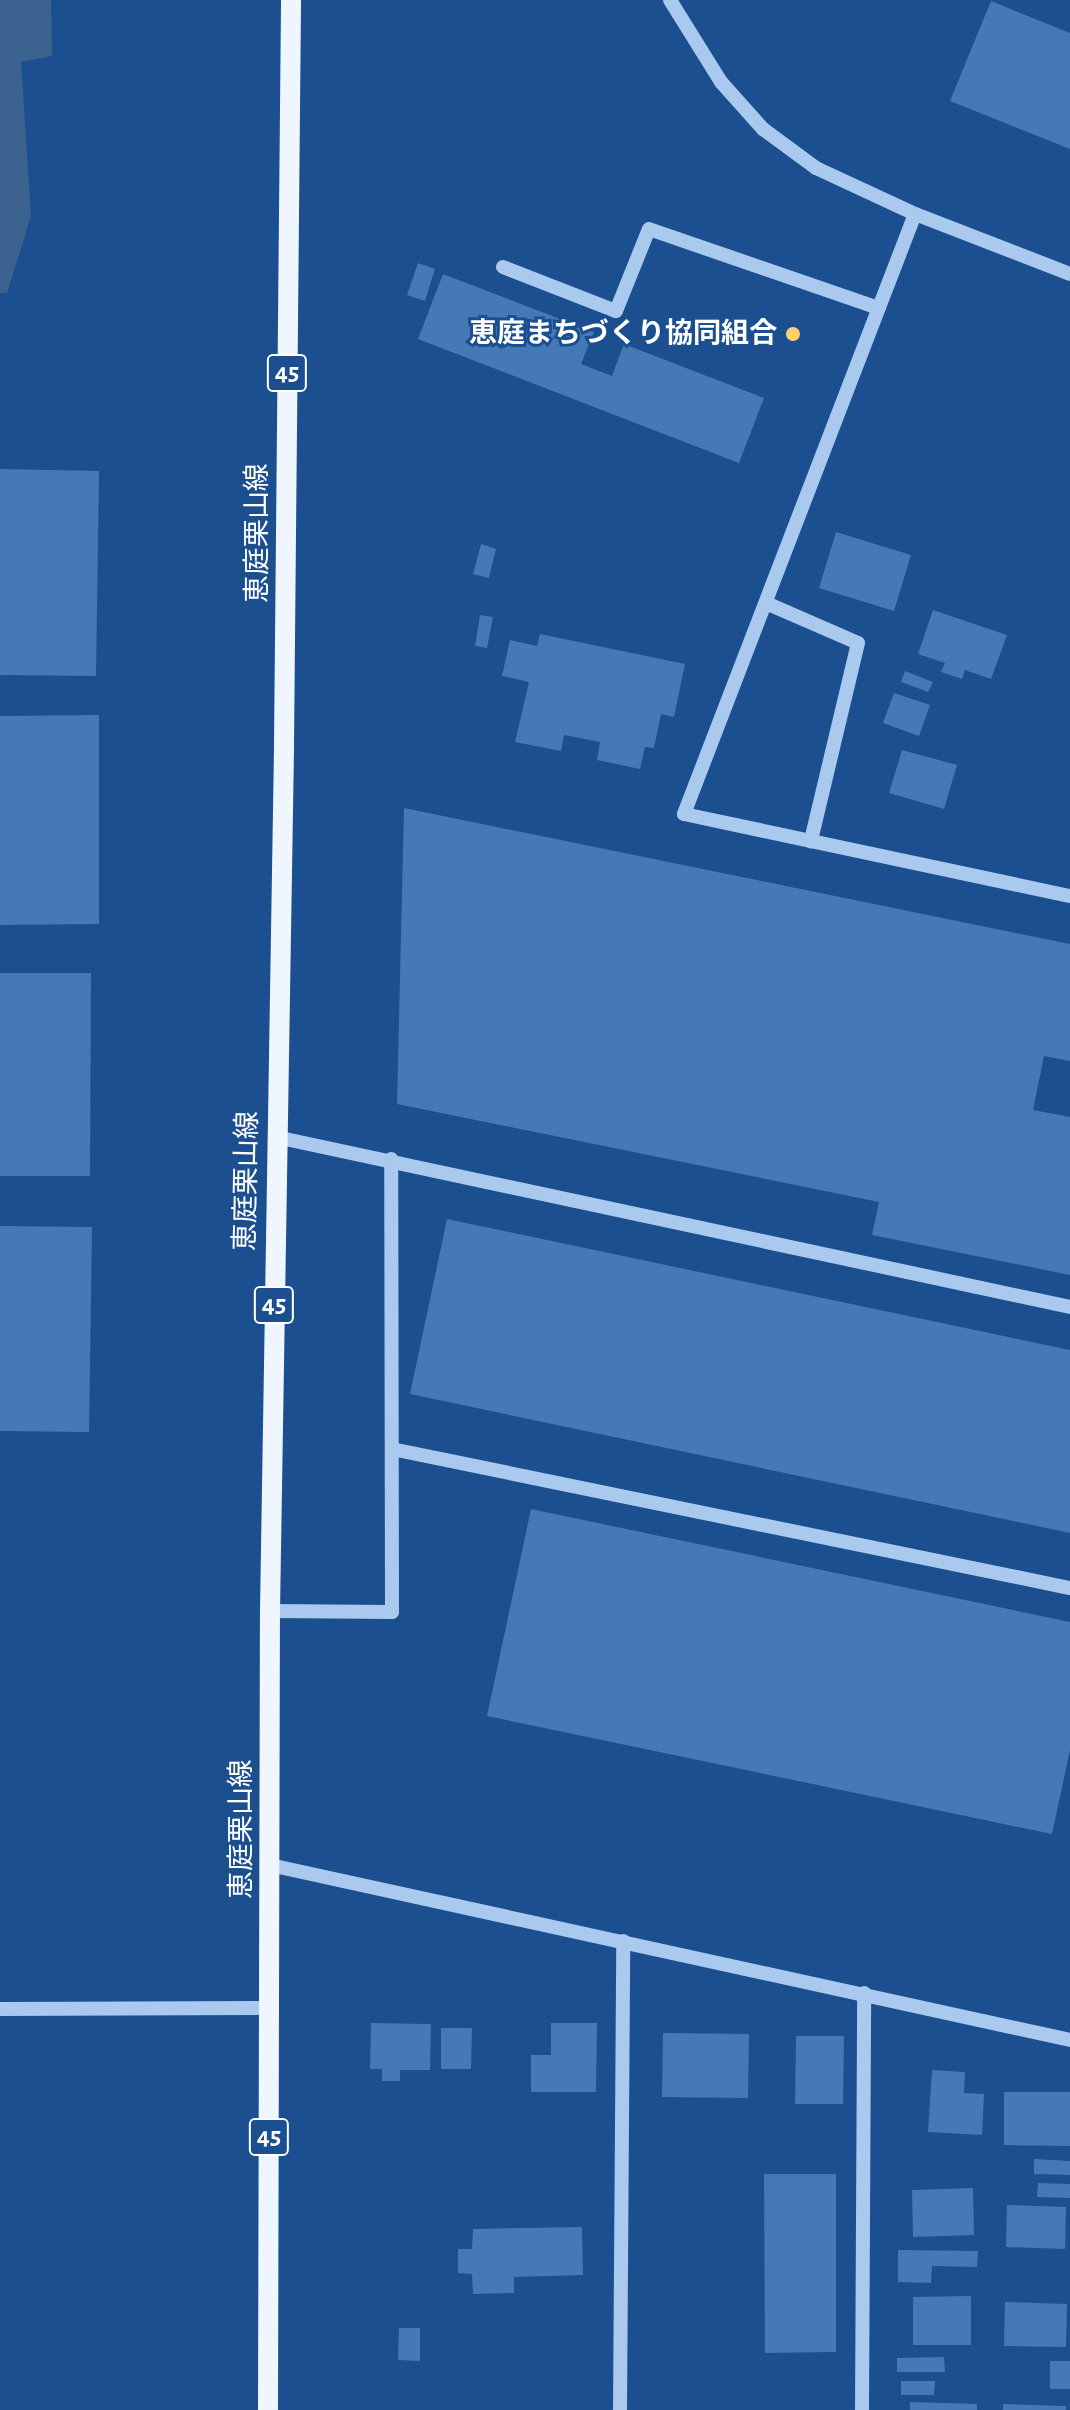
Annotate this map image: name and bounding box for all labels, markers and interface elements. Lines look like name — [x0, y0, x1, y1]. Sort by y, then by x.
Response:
place label: 恵庭まちづくり協同組合 — [469, 317, 777, 351]
marker: 恵庭まちづくり協同組合 — [784, 325, 802, 343]
road number: 45 — [265, 351, 309, 395]
street label: 恵庭栗山線 — [241, 463, 275, 603]
street label: 恵庭栗山線 — [229, 1111, 265, 1251]
road number: 45 — [252, 1283, 296, 1327]
street label: 恵庭栗山線 — [225, 1759, 259, 1899]
road number: 45 — [247, 2115, 291, 2159]

